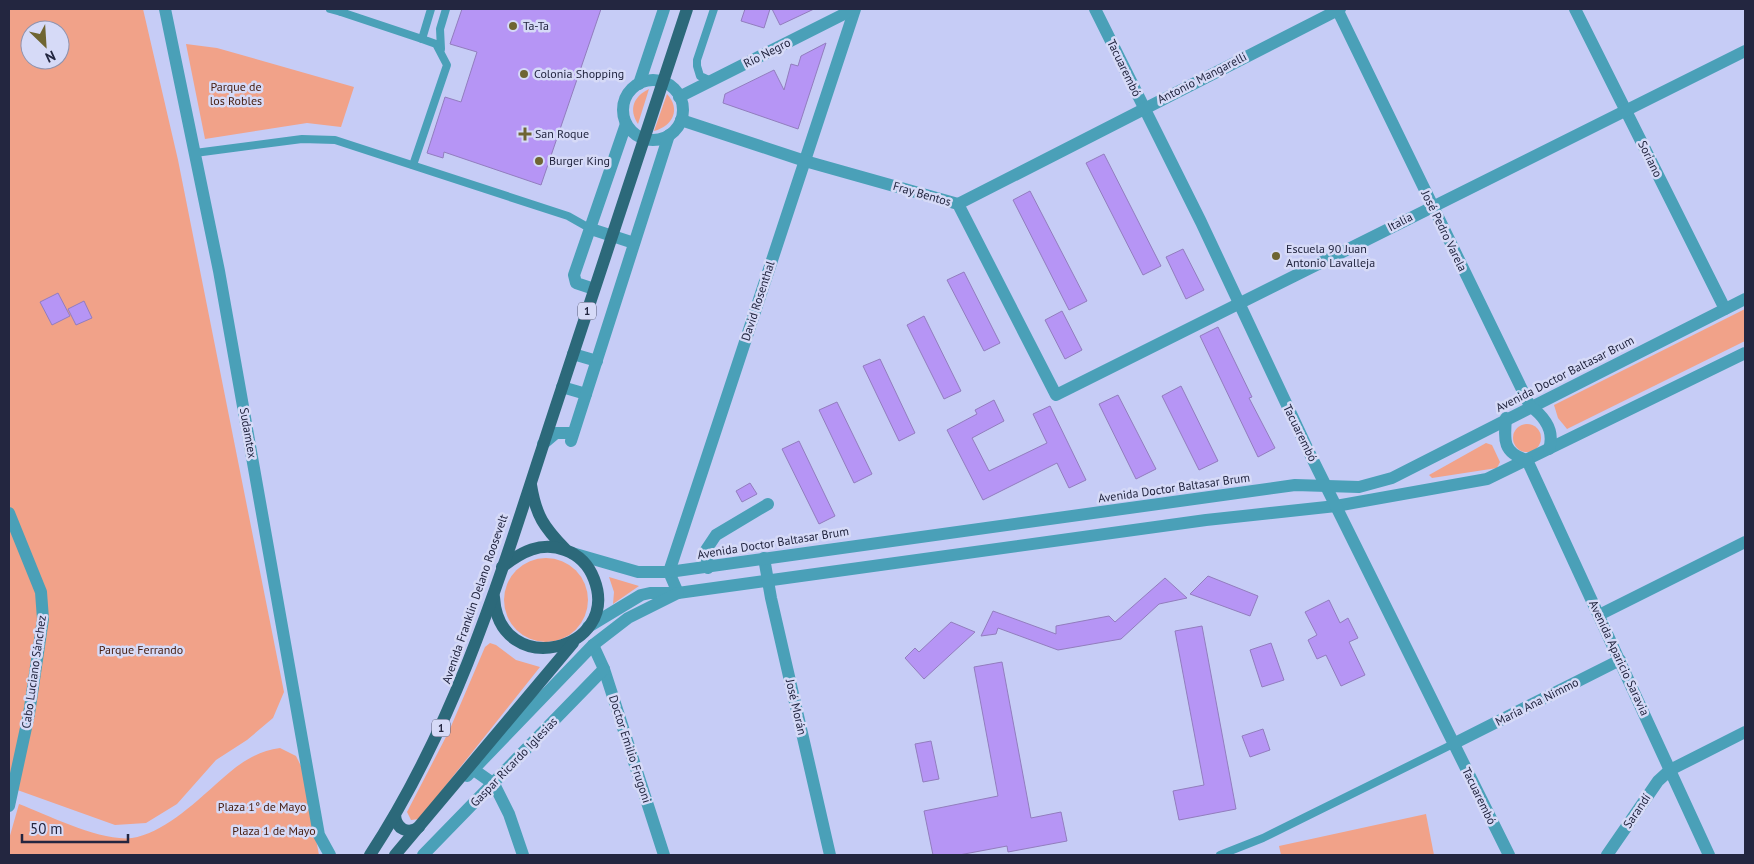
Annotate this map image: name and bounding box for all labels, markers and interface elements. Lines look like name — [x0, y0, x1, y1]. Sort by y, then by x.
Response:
place label: Ta-Ta — [523, 18, 549, 33]
north arrow — [20, 20, 70, 70]
marker: Ta-Ta — [507, 20, 519, 32]
street label: Río Negro — [741, 34, 793, 71]
street label: Tacuarembó — [1104, 37, 1145, 99]
text: N — [43, 47, 58, 67]
street label: Antonio Mangarelli — [1155, 49, 1249, 107]
place label: Colonia Shopping — [534, 66, 624, 81]
marker: Colonia Shopping — [518, 68, 530, 80]
park label: Parque de los Robles — [210, 79, 262, 108]
place label: San Roque — [535, 126, 589, 141]
marker: San Roque — [519, 128, 531, 140]
street label: Soriano — [1635, 138, 1666, 180]
place label: Burger King — [549, 153, 610, 168]
marker: Burger King — [533, 155, 545, 167]
street label: Fray Bentos — [891, 178, 953, 209]
street label: José Pedro Varela — [1418, 187, 1471, 274]
street label: Italia — [1385, 209, 1415, 234]
place label: Escuela 90 Juan Antonio Lavalleja — [1286, 241, 1375, 270]
marker: Escuela 90 Juan Antonio Lavalleja — [1270, 250, 1282, 262]
street label: David Rosenthal — [738, 258, 778, 343]
road number: 1 — [578, 302, 596, 320]
street label: Avenida Doctor Baltasar Brum — [1493, 332, 1636, 415]
street label: Tacuarembó — [1280, 402, 1321, 464]
street label: Sudamtex — [237, 407, 260, 459]
street label: Avenida Doctor Baltasar Brum — [1097, 469, 1251, 506]
street label: Avenida Franklin Delano Roosevelt — [438, 512, 511, 685]
street label: Avenida Doctor Baltasar Brum — [696, 523, 850, 562]
street label: Avenida Aparicio Saravia — [1586, 598, 1653, 718]
street label: Cabo Luciano Sánchez — [18, 614, 49, 729]
park label: Parque Ferrando — [99, 642, 183, 657]
street label: María Ana Nimmo — [1493, 674, 1581, 729]
street label: José Morán — [783, 677, 810, 736]
street label: Doctor Emilio Frugoni — [606, 693, 655, 805]
street label: Gaspar Ricardo Iglesias — [467, 714, 560, 810]
road number: 1 — [432, 720, 450, 736]
street label: Tacuarembó — [1459, 765, 1500, 827]
street label: Sarandí — [1620, 791, 1654, 831]
park label: Plaza 1° de Mayo — [218, 799, 306, 814]
scale bar — [22, 812, 129, 844]
text: 50 m — [30, 819, 63, 838]
park label: Plaza 1 de Mayo — [232, 823, 316, 838]

